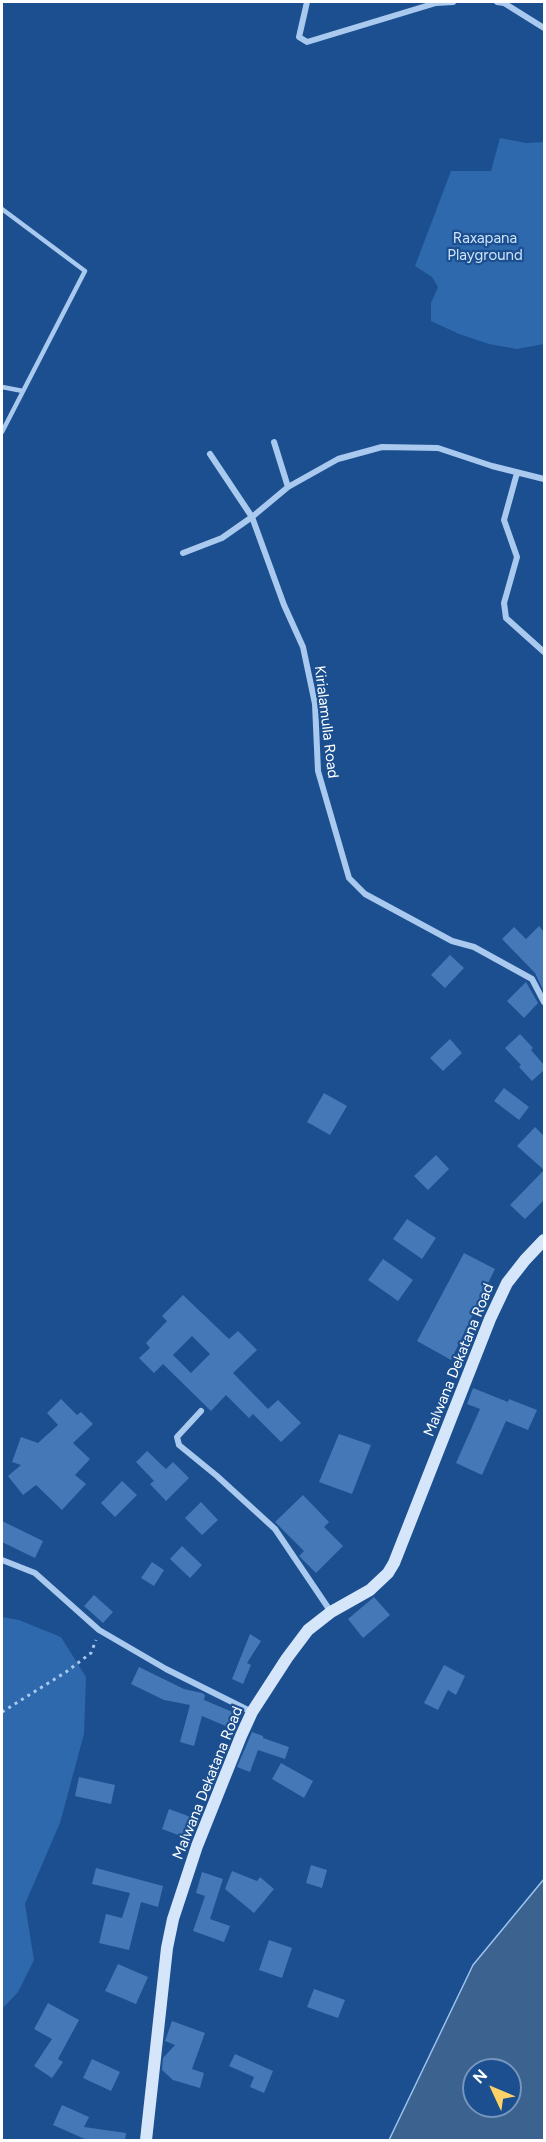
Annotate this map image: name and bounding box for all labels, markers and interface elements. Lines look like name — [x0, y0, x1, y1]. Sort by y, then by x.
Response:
park label: Raxapana Playground — [447, 230, 523, 265]
street label: Kirialamulla Road — [310, 665, 342, 779]
street label: Malwana Dekatana Road — [420, 1281, 498, 1439]
street label: Malwana Dekatana Road — [169, 1704, 247, 1862]
north arrow — [462, 2058, 522, 2118]
text: N — [469, 2065, 491, 2088]

